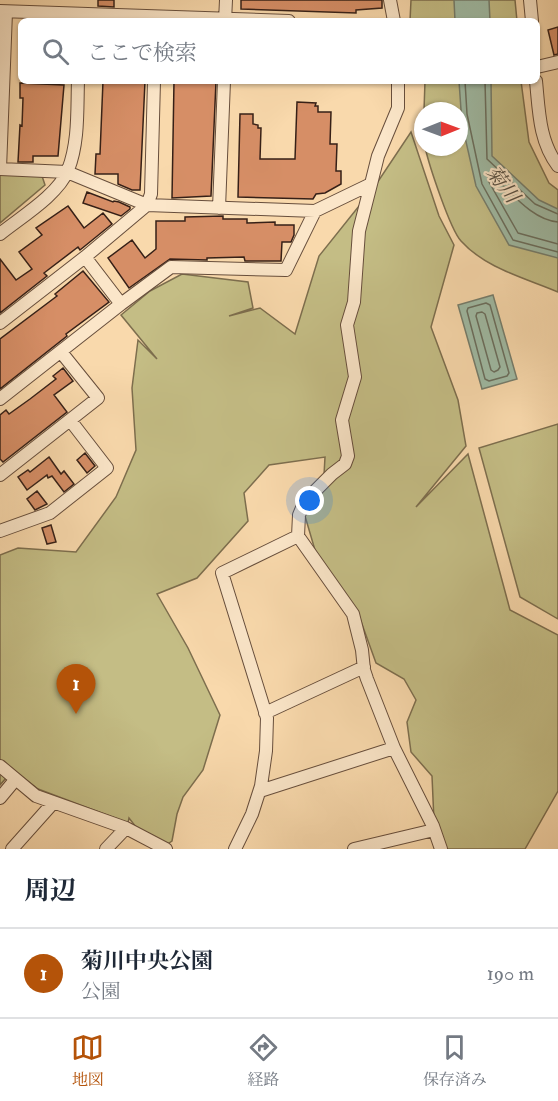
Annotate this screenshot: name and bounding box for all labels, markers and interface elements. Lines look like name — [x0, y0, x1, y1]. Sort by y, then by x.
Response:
search box — [18, 18, 540, 84]
icon: search — [39, 35, 72, 68]
text: ここで検索 — [87, 39, 197, 67]
north arrow — [414, 102, 468, 156]
water label: 菊川 — [481, 161, 526, 209]
your location — [295, 486, 324, 515]
pin: 1 — [56, 664, 96, 714]
text: 周辺 — [24, 875, 76, 907]
text: 菊川中央公園 — [81, 947, 213, 975]
text: 1 — [40, 961, 47, 986]
text: 190 m — [487, 961, 534, 986]
text: 公園 — [81, 979, 121, 1004]
tab: 地図 — [71, 1031, 104, 1090]
tab: 経路 — [247, 1031, 280, 1090]
tab: 保存済み — [423, 1031, 487, 1090]

